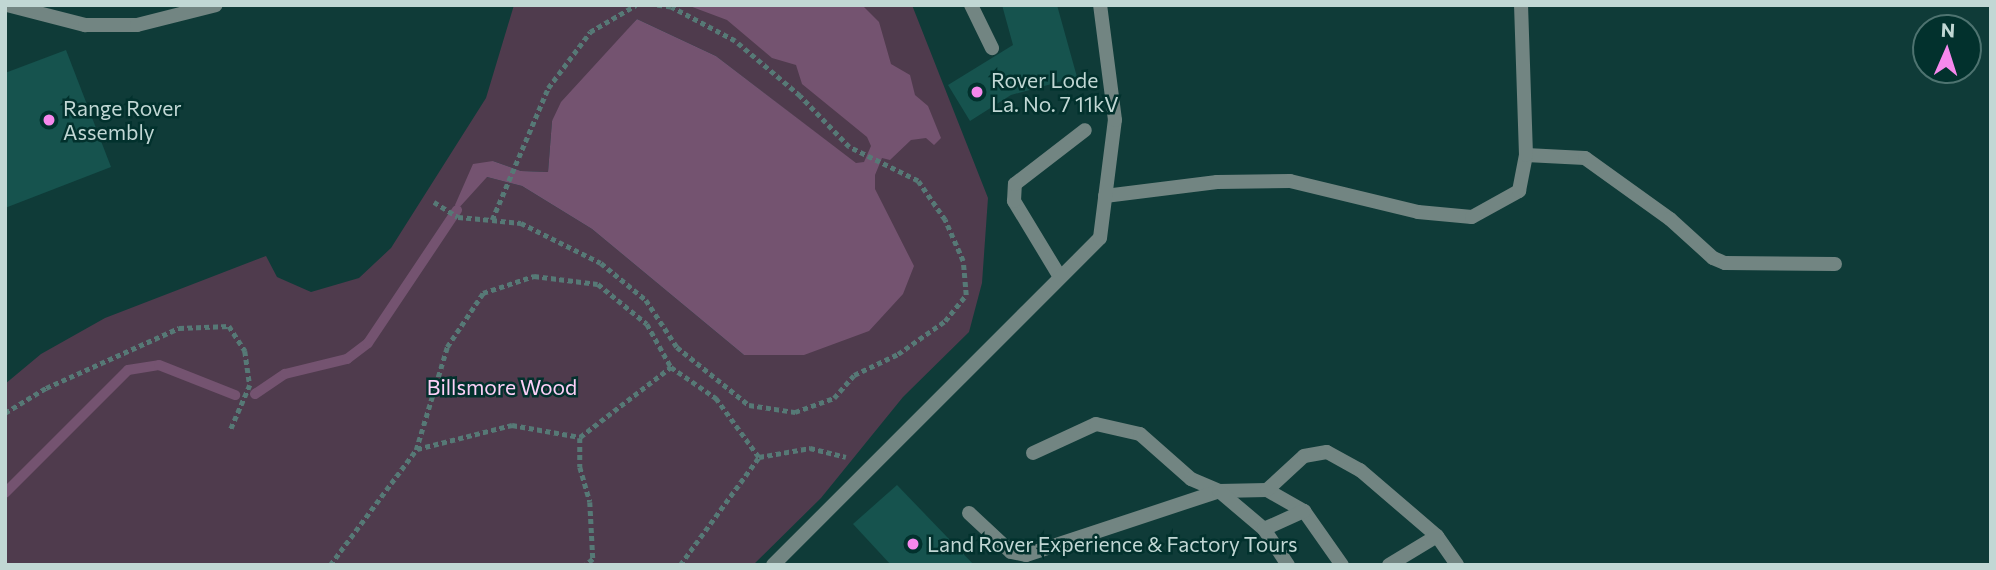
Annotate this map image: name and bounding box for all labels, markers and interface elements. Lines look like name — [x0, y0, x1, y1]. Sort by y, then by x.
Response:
north arrow — [1912, 14, 1982, 84]
text: N — [1940, 18, 1956, 41]
place label: Rover Lode La. No. 7 11kV — [991, 67, 1119, 117]
marker: Rover Lode La. No. 7 11kV — [969, 84, 985, 100]
place label: Range Rover Assembly — [63, 95, 182, 145]
marker: Range Rover Assembly — [41, 112, 57, 128]
park label: Billsmore Wood — [427, 374, 577, 400]
place label: Land Rover Experience & Factory Tours — [927, 531, 1298, 557]
marker: Land Rover Experience & Factory Tours — [905, 536, 921, 552]

